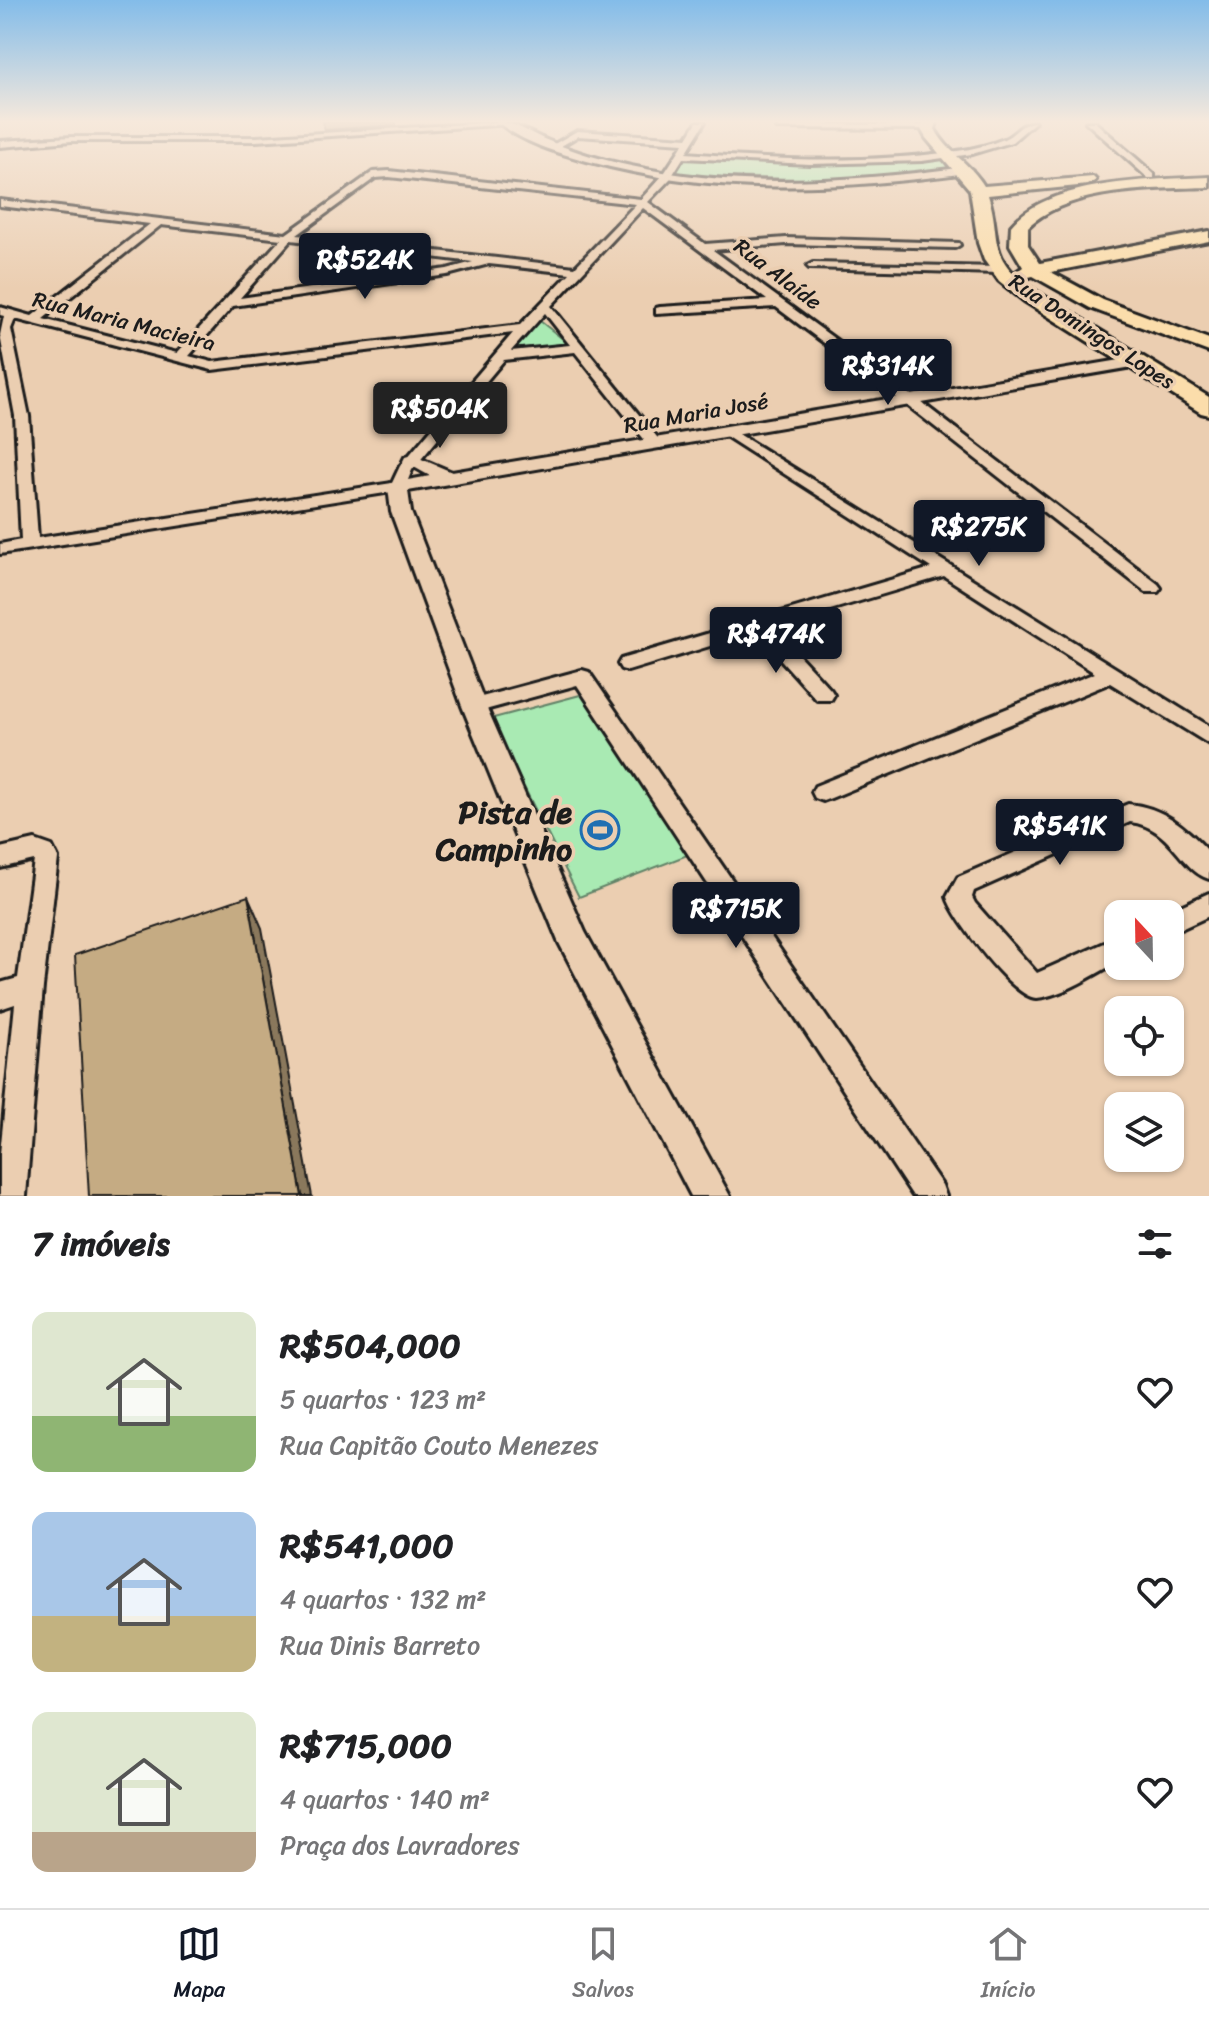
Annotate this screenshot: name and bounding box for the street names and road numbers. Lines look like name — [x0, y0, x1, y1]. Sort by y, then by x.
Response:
street label: Rua Alaíde — [725, 228, 831, 320]
street label: Rua Domingos Lopes — [1001, 262, 1183, 400]
street label: Rua Maria Macieira — [29, 279, 219, 363]
street label: Rua Maria José — [621, 381, 771, 445]

